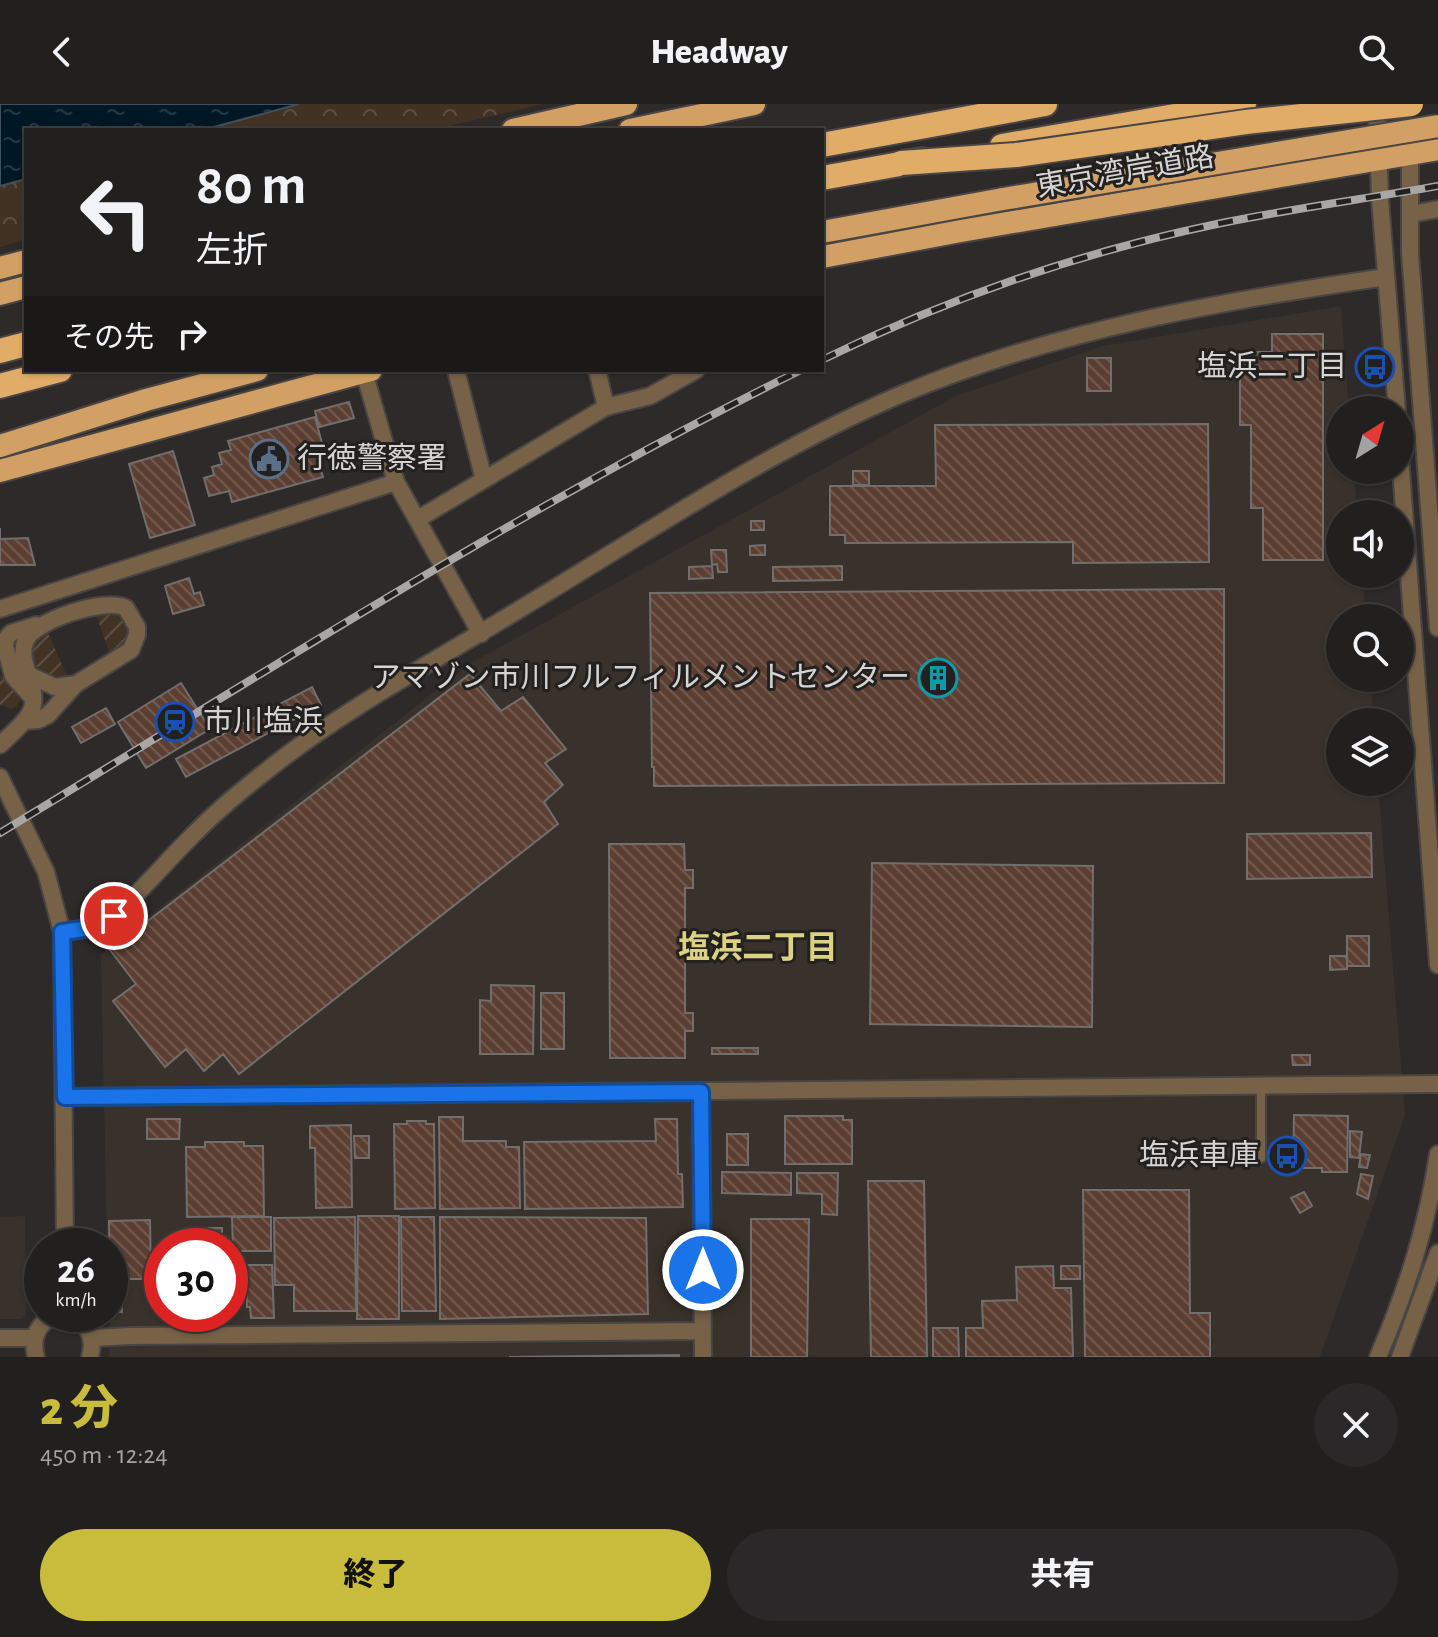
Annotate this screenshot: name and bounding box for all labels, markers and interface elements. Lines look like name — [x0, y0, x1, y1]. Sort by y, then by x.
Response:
icon: back — [40, 30, 84, 74]
icon: search — [1354, 30, 1398, 74]
text: Headway — [650, 34, 788, 70]
street label: 東京湾岸道路 — [1033, 140, 1216, 202]
text: 80 m — [196, 158, 306, 214]
icon: left — [64, 160, 168, 264]
text: 左折 — [196, 233, 268, 269]
icon: right — [170, 312, 214, 356]
text: その先 — [64, 323, 154, 353]
bus stop icon: 塩浜二丁目 — [1354, 346, 1396, 388]
place label: 塩浜二丁目 — [1197, 350, 1347, 382]
north arrow — [1326, 396, 1414, 484]
map controls — [1326, 396, 1414, 796]
public building icon: 行徳警察署 — [248, 438, 290, 480]
place label: 行徳警察署 — [297, 442, 447, 474]
button: sound — [1326, 500, 1414, 588]
button: search — [1326, 604, 1414, 692]
building icon: アマゾン市川フルフィルメントセンター — [917, 657, 959, 699]
place label: アマゾン市川フルフィルメントセンター — [371, 661, 910, 693]
station icon: 市川塩浜 — [154, 701, 196, 743]
place label: 市川塩浜 — [203, 705, 323, 737]
button: layers — [1326, 708, 1414, 796]
pin — [80, 882, 148, 950]
icon: arrive — [92, 894, 136, 938]
district label: 塩浜二丁目 — [678, 930, 838, 964]
bus stop icon: 塩浜車庫 — [1266, 1135, 1308, 1177]
place label: 塩浜車庫 — [1139, 1139, 1259, 1171]
speed limit sign: 30 — [144, 1228, 248, 1332]
position arrow — [661, 1228, 745, 1312]
text: 26 — [57, 1250, 95, 1290]
text: km/h — [55, 1290, 97, 1310]
button: close — [1314, 1383, 1398, 1467]
text: 2 分 — [40, 1386, 118, 1434]
text: 450 m · 12:24 — [40, 1442, 168, 1468]
button: 終了 — [40, 1529, 711, 1621]
button: 共有 — [727, 1529, 1398, 1621]

